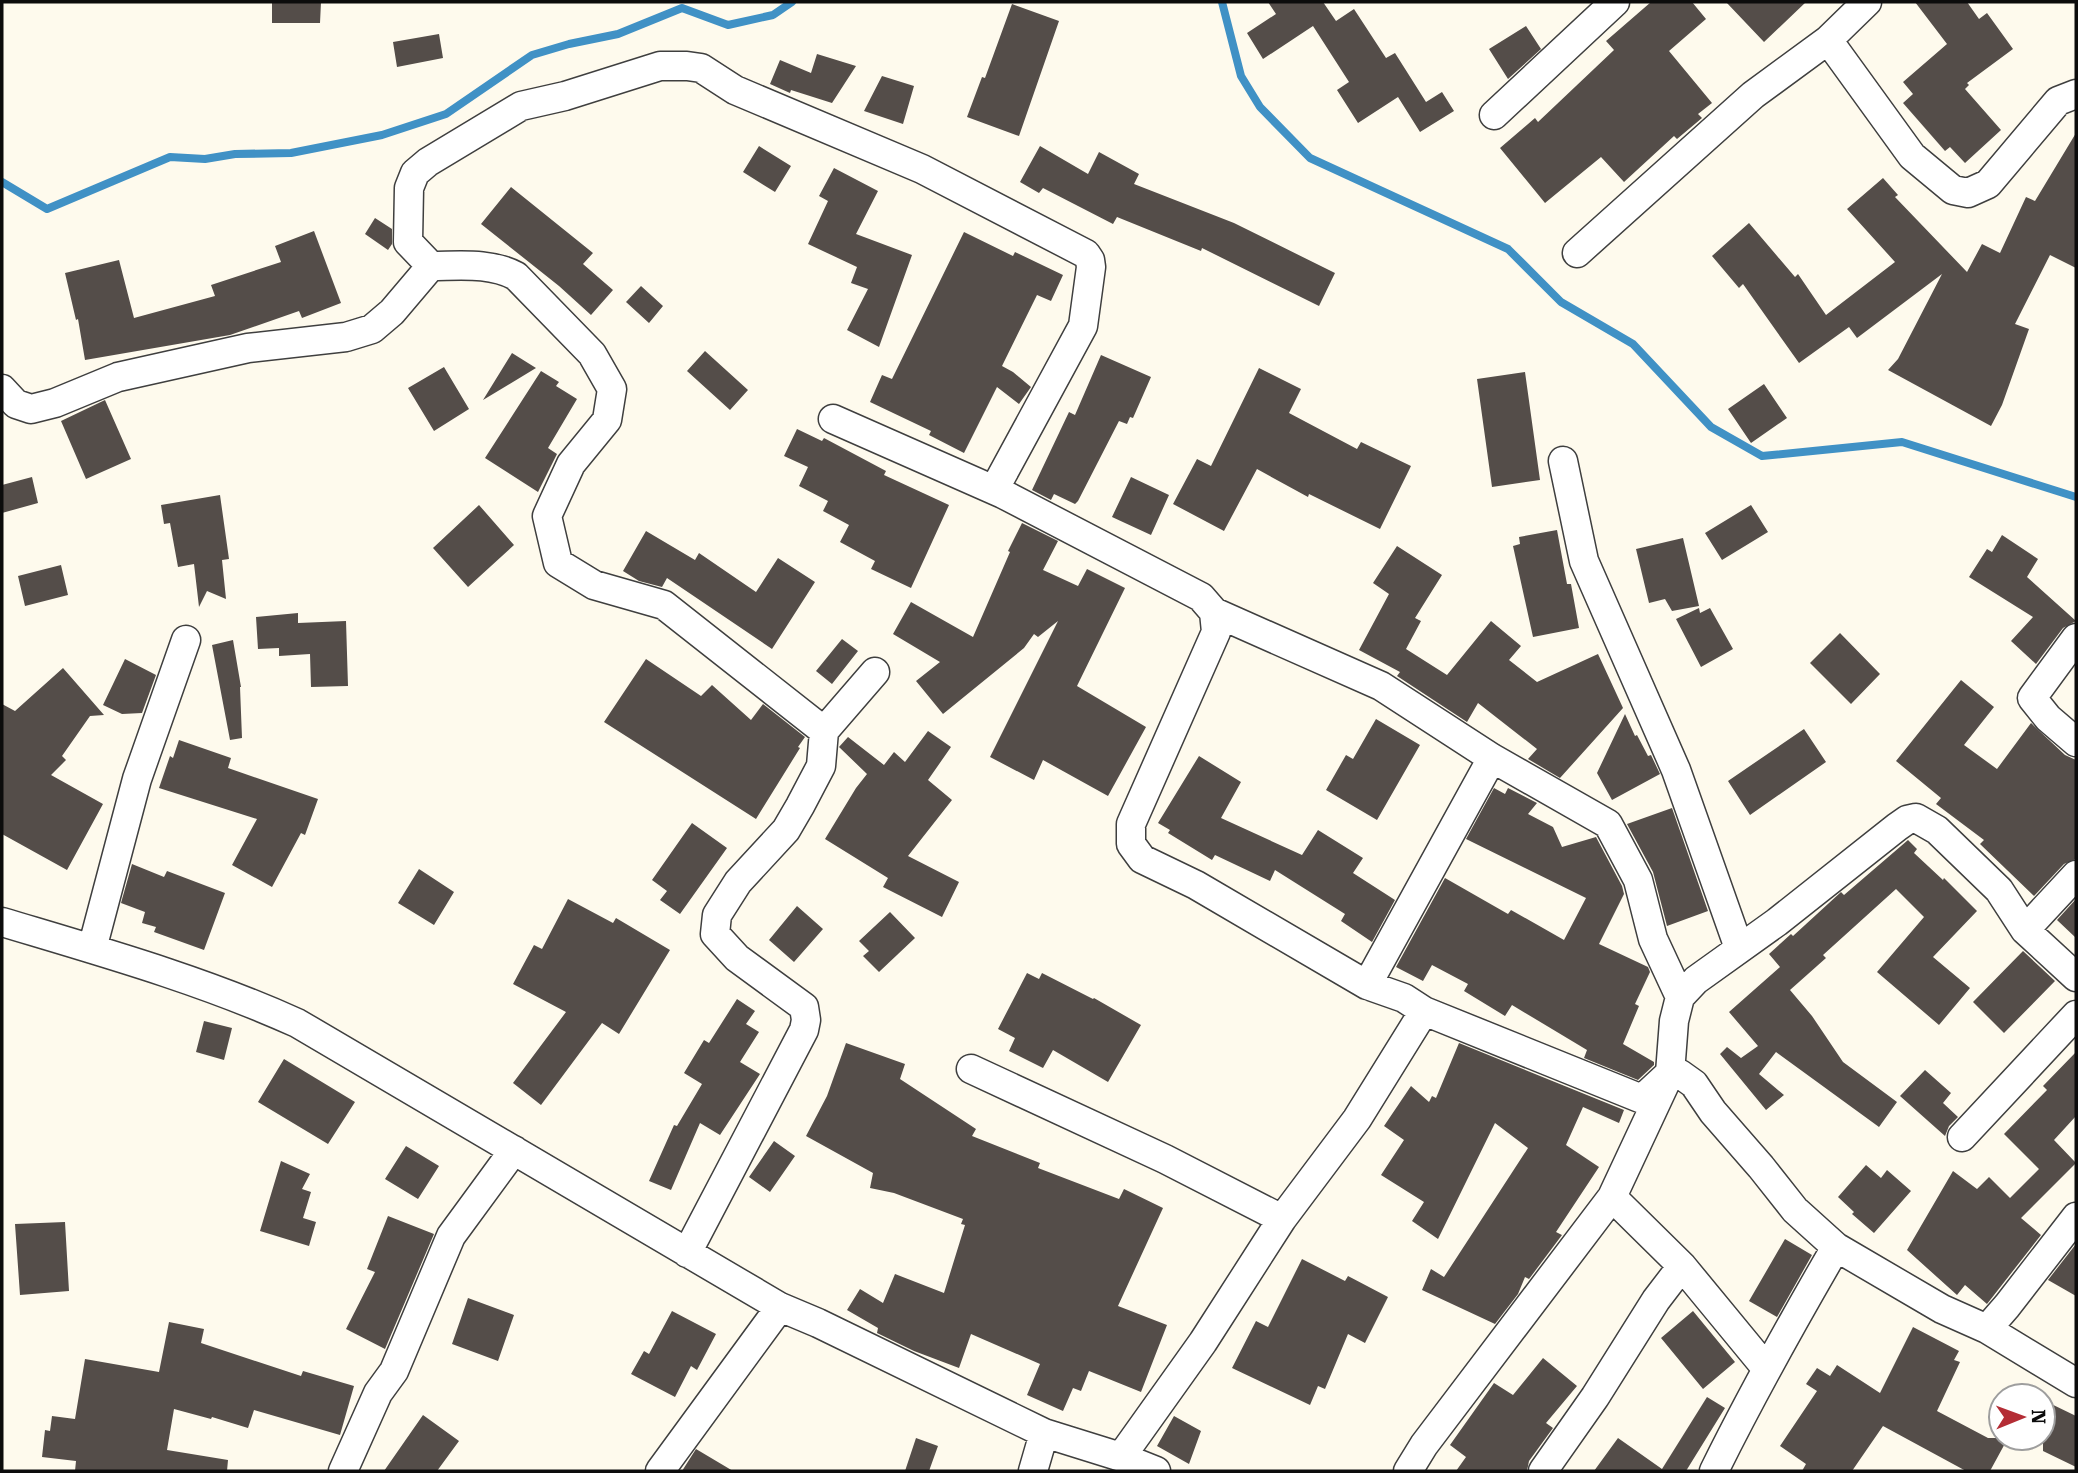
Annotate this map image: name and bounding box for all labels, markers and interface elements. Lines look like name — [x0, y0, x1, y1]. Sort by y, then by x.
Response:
north arrow — [1987, 1382, 2057, 1452]
text: N — [2027, 1409, 2050, 1425]

